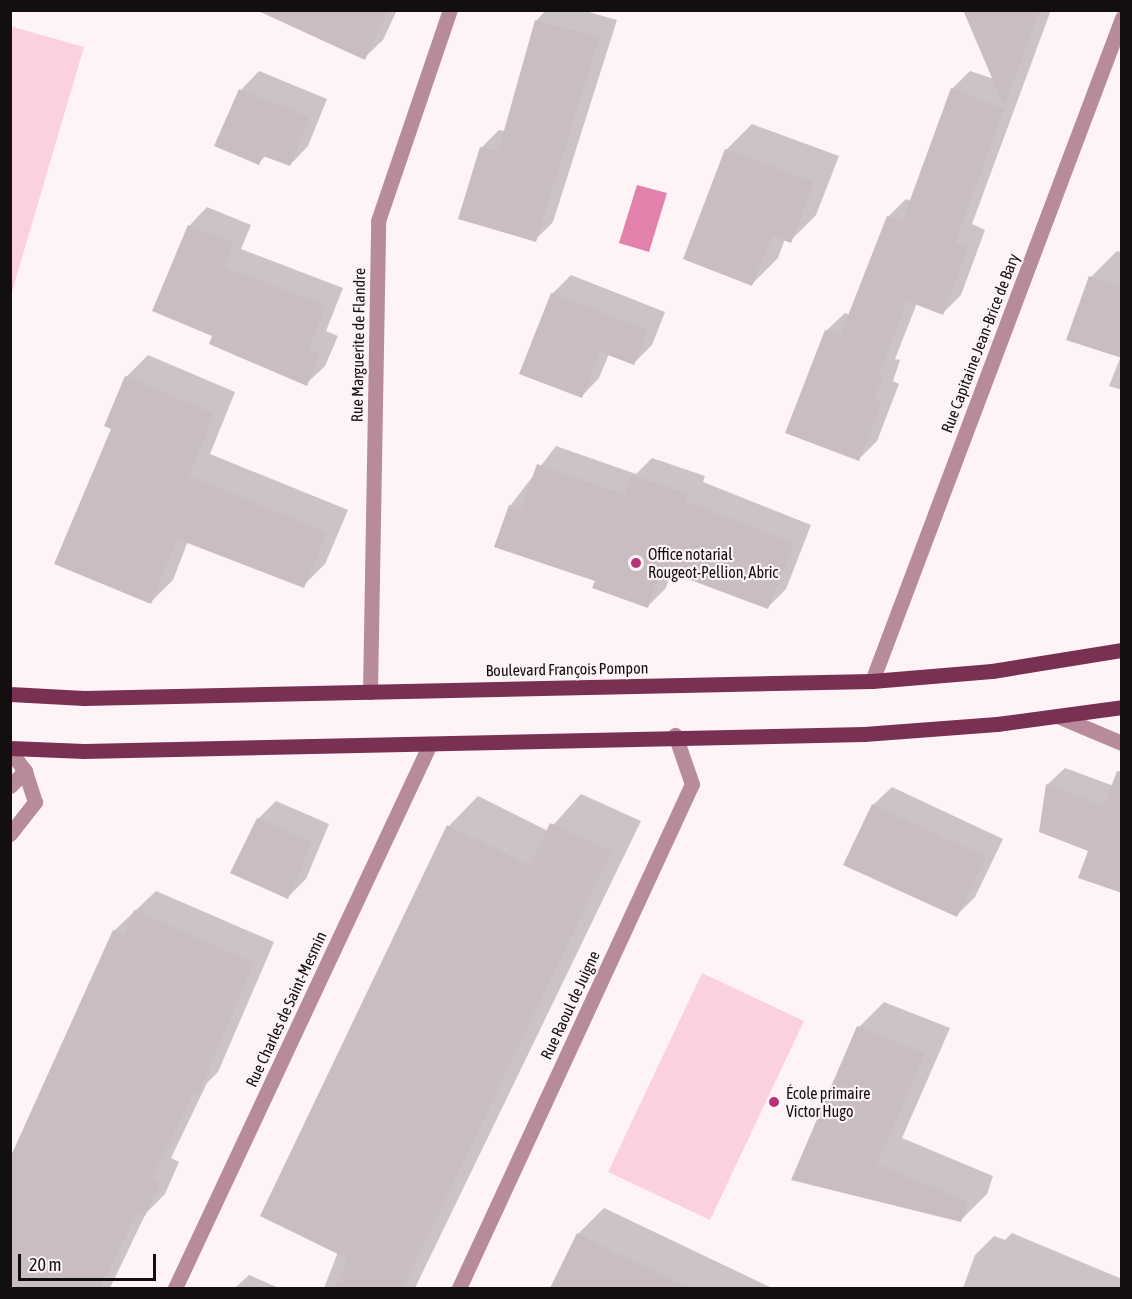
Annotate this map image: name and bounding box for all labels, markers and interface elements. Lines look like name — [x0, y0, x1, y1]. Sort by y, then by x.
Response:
street label: Rue Capitaine Jean-Brice de Bary — [937, 251, 1023, 435]
street label: Rue Marguerite de Flandre — [347, 268, 369, 422]
place label: Office notarial Rougeot-Pellion, Abric — [648, 544, 778, 582]
marker: Office notarial Rougeot-Pellion, Abric — [629, 556, 643, 570]
street label: Boulevard François Pompon — [486, 658, 648, 680]
street label: Rue Charles de Saint-Mesmin — [242, 928, 330, 1090]
street label: Rue Raoul de Juigne — [536, 948, 604, 1062]
place label: École primaire Victor Hugo — [786, 1083, 870, 1121]
marker: École primaire Victor Hugo — [767, 1095, 781, 1109]
scale bar — [21, 1242, 159, 1280]
text: 20 m — [29, 1254, 61, 1275]

